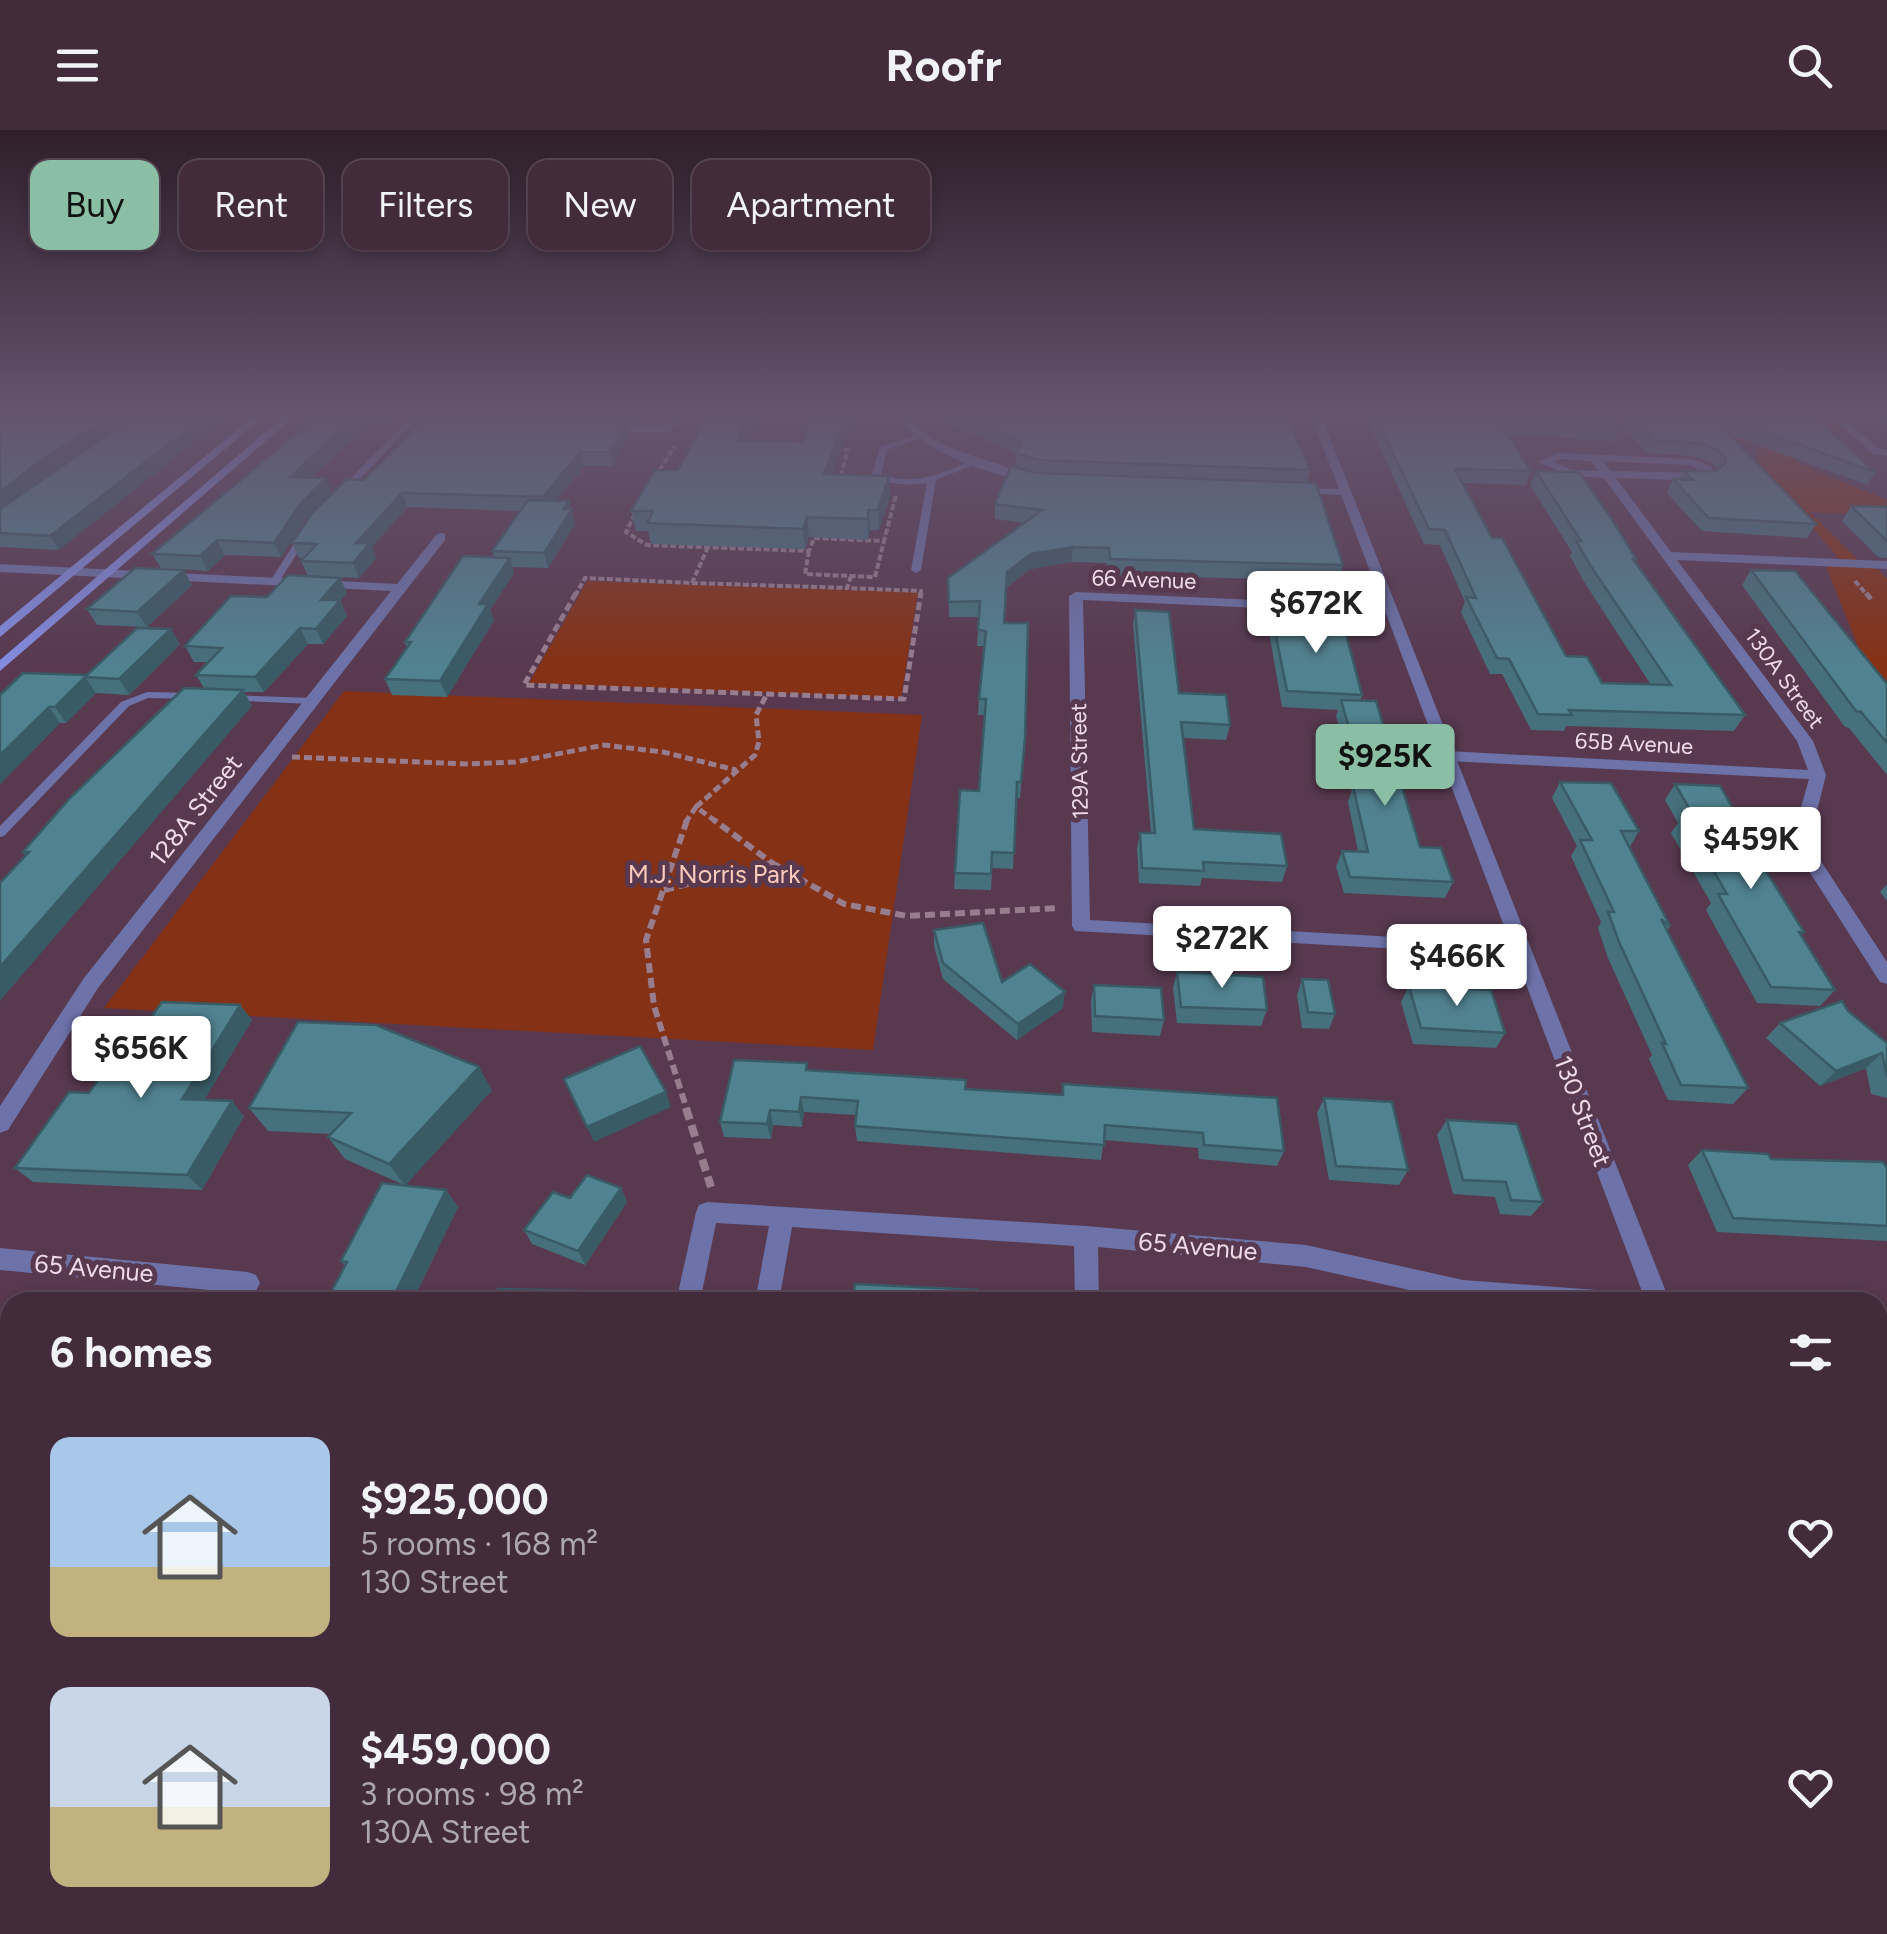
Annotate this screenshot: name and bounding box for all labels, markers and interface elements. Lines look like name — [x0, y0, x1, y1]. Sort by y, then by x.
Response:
icon: menu — [50, 38, 105, 93]
text: Roofr — [885, 38, 1002, 92]
icon: search — [1782, 38, 1837, 93]
chip: Buy — [30, 160, 159, 250]
chip: Rent — [179, 160, 323, 250]
chip: Filters — [343, 160, 508, 250]
chip: New — [528, 160, 672, 250]
chip: Apartment — [692, 160, 930, 250]
street label: 66 Avenue — [1091, 564, 1197, 595]
pin: $672K — [1246, 571, 1386, 656]
text: $672K — [1269, 584, 1363, 622]
street label: 130A Street — [1739, 623, 1830, 734]
street label: 129A Street — [1065, 703, 1094, 819]
pin: $925K — [1315, 724, 1455, 809]
street label: 65B Avenue — [1574, 727, 1694, 760]
text: $925K — [1338, 737, 1432, 775]
street label: 128A Street — [142, 748, 248, 872]
pin: $459K — [1681, 807, 1821, 892]
text: $459K — [1703, 820, 1799, 858]
park label: M.J. Norris Park — [628, 859, 801, 889]
pin: $272K — [1152, 906, 1292, 991]
text: $272K — [1175, 919, 1269, 957]
pin: $466K — [1387, 924, 1527, 1009]
text: $466K — [1409, 937, 1505, 975]
pin: $656K — [71, 1016, 211, 1101]
text: $656K — [94, 1029, 188, 1067]
street label: 130 Street — [1548, 1051, 1618, 1171]
street label: 65 Avenue — [1137, 1226, 1259, 1266]
street label: 65 Avenue — [33, 1248, 155, 1288]
icon: filters — [1783, 1325, 1838, 1380]
text: 6 homes — [50, 1327, 212, 1378]
text: $925,000 — [360, 1474, 549, 1525]
icon: home — [130, 1477, 250, 1597]
icon: heart — [1783, 1510, 1838, 1565]
text: 5 rooms · 168 m² — [360, 1525, 598, 1563]
text: 130 Street — [360, 1563, 509, 1601]
text: $459,000 — [360, 1724, 551, 1775]
icon: home — [130, 1727, 250, 1847]
icon: heart — [1783, 1760, 1838, 1815]
text: 3 rooms · 98 m² — [360, 1775, 584, 1813]
text: 130A Street — [360, 1813, 530, 1851]

